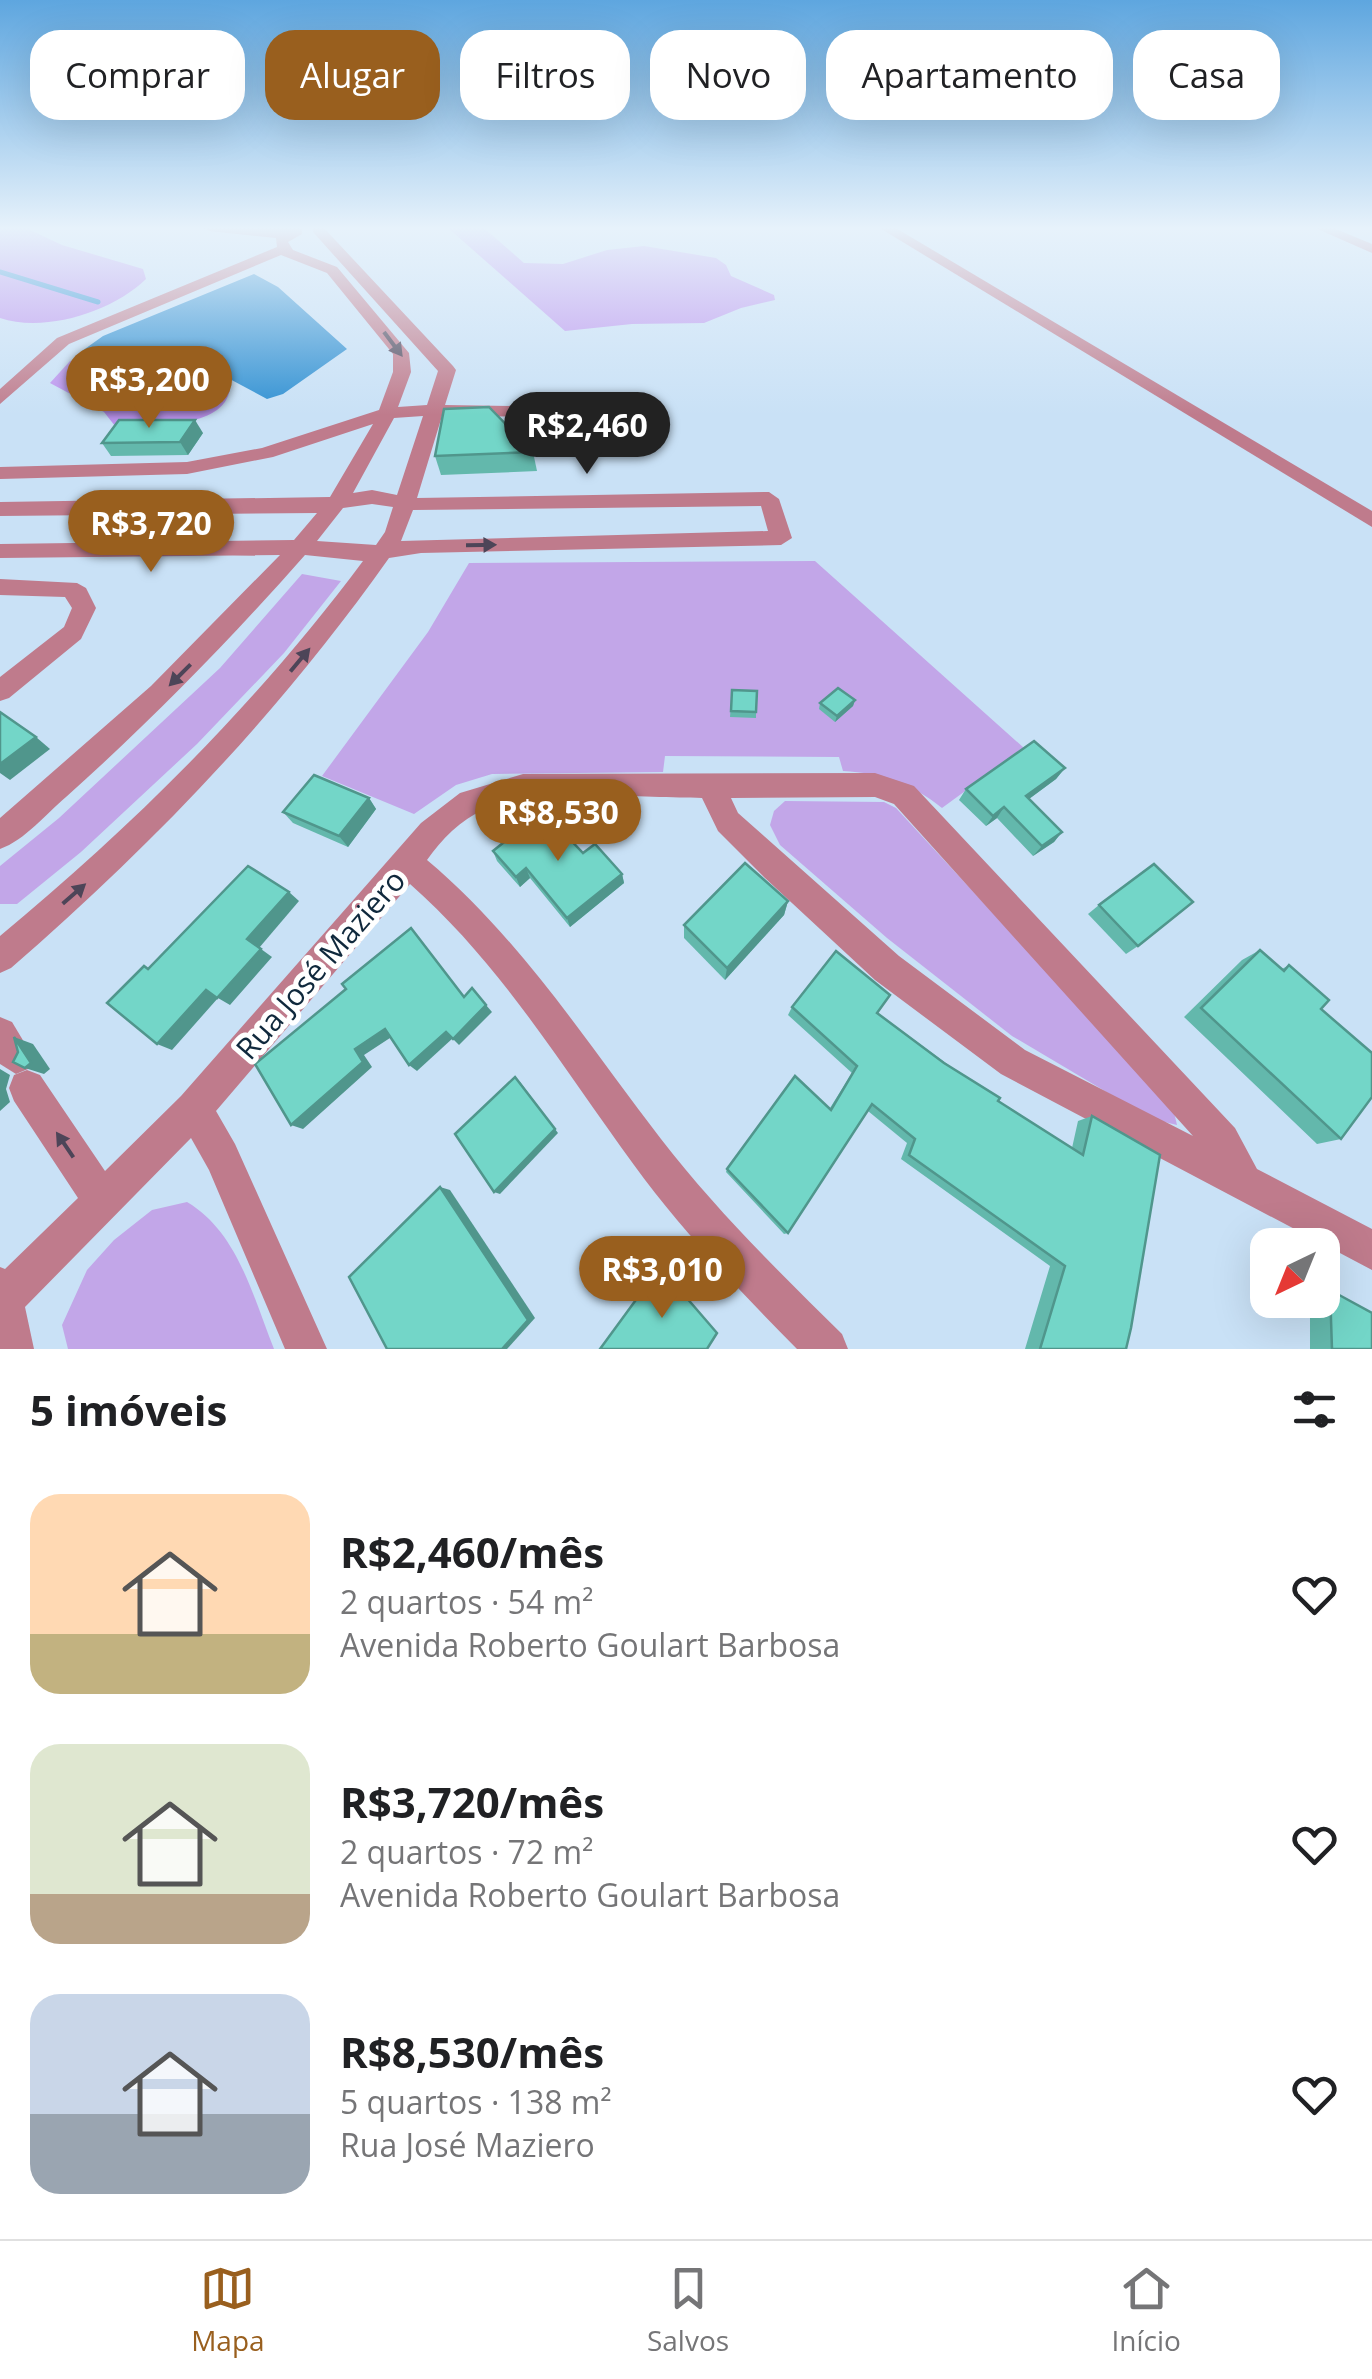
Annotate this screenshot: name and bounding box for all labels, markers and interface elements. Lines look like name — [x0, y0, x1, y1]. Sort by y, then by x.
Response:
chip: Comprar — [30, 30, 245, 120]
chip: Alugar — [265, 30, 440, 120]
chip: Filtros — [460, 30, 630, 120]
chip: Novo — [650, 30, 806, 120]
chip: Apartamento — [826, 30, 1113, 120]
chip: Casa — [1133, 30, 1280, 120]
one-way arrow — [382, 331, 402, 357]
pin: R$3,200 — [57, 346, 241, 431]
text: R$3,200 — [88, 357, 210, 400]
pin: R$2,460 — [495, 392, 679, 477]
text: R$2,460 — [526, 403, 648, 446]
pin: R$3,720 — [59, 490, 243, 575]
text: R$3,720 — [90, 501, 212, 544]
one-way arrow — [465, 536, 497, 552]
one-way arrow — [289, 648, 311, 673]
one-way arrow — [168, 663, 192, 686]
pin: R$8,530 — [466, 779, 650, 864]
text: R$8,530 — [497, 790, 619, 833]
street label: Rua José Maziero — [226, 860, 414, 1068]
one-way arrow — [62, 883, 87, 905]
one-way arrow — [57, 1131, 75, 1158]
north arrow — [1250, 1228, 1340, 1318]
map controls — [1250, 1228, 1340, 1318]
pin: R$3,010 — [570, 1236, 754, 1321]
text: R$3,010 — [601, 1247, 723, 1290]
text: 5 imóveis — [30, 1381, 227, 1438]
icon: filters — [1287, 1382, 1342, 1437]
text: R$2,460/mês — [340, 1523, 604, 1580]
icon: home — [110, 1534, 230, 1654]
icon: heart — [1287, 1567, 1342, 1622]
text: 2 quartos · 54 m² — [340, 1580, 593, 1623]
text: Avenida Roberto Goulart Barbosa — [340, 1623, 840, 1666]
text: R$3,720/mês — [340, 1773, 604, 1830]
icon: home — [110, 1784, 230, 1904]
icon: heart — [1287, 1817, 1342, 1872]
text: 2 quartos · 72 m² — [340, 1830, 593, 1873]
text: Avenida Roberto Goulart Barbosa — [340, 1873, 840, 1916]
text: R$8,530/mês — [340, 2023, 604, 2080]
icon: home — [110, 2034, 230, 2154]
icon: heart — [1287, 2067, 1342, 2122]
text: 5 quartos · 138 m² — [340, 2080, 612, 2123]
text: Rua José Maziero — [340, 2123, 595, 2166]
tab: Mapa — [191, 2261, 265, 2359]
tab: Salvos — [647, 2261, 729, 2359]
tab: Início — [1111, 2261, 1181, 2359]

